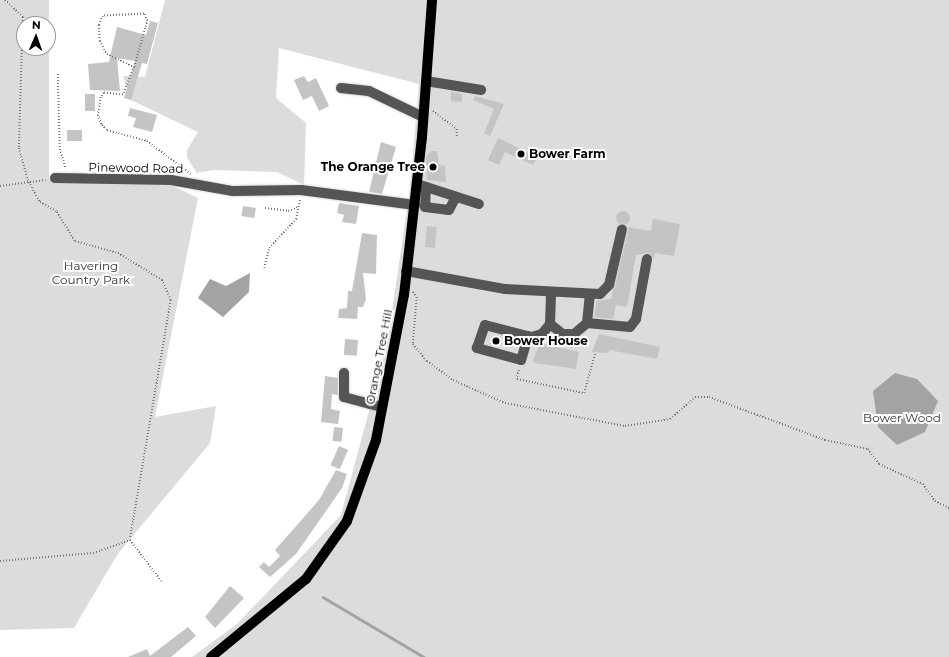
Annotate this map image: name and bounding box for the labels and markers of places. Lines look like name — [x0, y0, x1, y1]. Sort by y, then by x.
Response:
place label: Bower Farm — [529, 147, 606, 161]
marker: Bower Farm — [516, 149, 526, 159]
place label: The Orange Tree — [321, 160, 425, 174]
marker: The Orange Tree — [428, 162, 438, 172]
place label: Bower House — [504, 334, 588, 348]
marker: Bower House — [491, 336, 501, 346]

